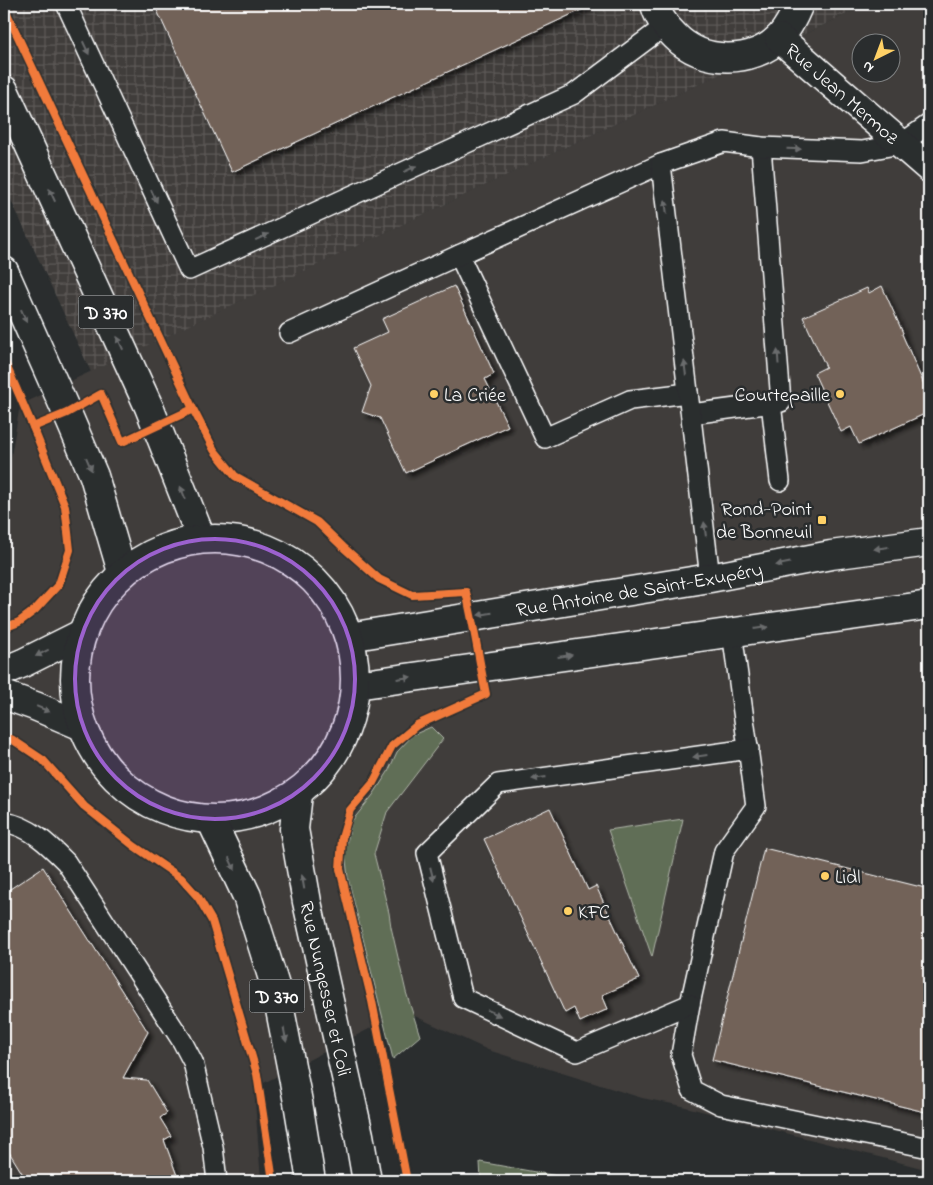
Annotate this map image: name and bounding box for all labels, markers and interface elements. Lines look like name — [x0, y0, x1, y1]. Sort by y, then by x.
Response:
north arrow — [850, 32, 900, 82]
street label: Rue Jean Mermoz — [778, 37, 905, 153]
one-way arrow — [83, 41, 91, 55]
text: N — [858, 56, 879, 78]
one-way arrow — [787, 145, 803, 153]
one-way arrow — [402, 165, 417, 173]
one-way arrow — [48, 188, 56, 202]
one-way arrow — [151, 189, 159, 203]
one-way arrow — [662, 198, 670, 214]
one-way arrow — [255, 232, 269, 240]
road number: D 370 — [78, 296, 134, 328]
one-way arrow — [20, 309, 28, 323]
one-way arrow — [115, 336, 123, 350]
one-way arrow — [773, 348, 781, 364]
one-way arrow — [681, 360, 689, 376]
place label: La Criée — [444, 382, 506, 411]
place label: Courtepaille — [734, 382, 830, 411]
marker: La Criée — [428, 388, 440, 400]
marker: Courtepaille — [834, 388, 846, 400]
one-way arrow — [86, 457, 94, 472]
one-way arrow — [179, 485, 187, 500]
place label: Rond-Point de Bonneuil — [716, 496, 812, 548]
marker: Rond-Point de Bonneuil — [816, 514, 828, 526]
one-way arrow — [701, 521, 709, 537]
one-way arrow — [873, 544, 889, 552]
street label: Rue Antoine de Saint-Exupéry — [514, 556, 765, 626]
one-way arrow — [775, 560, 791, 568]
one-way arrow — [476, 611, 492, 619]
one-way arrow — [753, 624, 769, 632]
one-way arrow — [35, 649, 50, 657]
one-way arrow — [558, 651, 574, 659]
one-way arrow — [397, 674, 413, 682]
one-way arrow — [36, 706, 50, 714]
one-way arrow — [692, 752, 708, 760]
one-way arrow — [531, 774, 547, 782]
one-way arrow — [228, 857, 236, 871]
place label: Lidl — [835, 864, 861, 893]
one-way arrow — [428, 867, 436, 882]
marker: Lidl — [819, 870, 831, 882]
one-way arrow — [299, 874, 307, 890]
street label: Rue Nungesser et Coli — [290, 899, 357, 1079]
place label: KFC — [578, 899, 610, 928]
marker: KFC — [562, 905, 574, 917]
road number: D 370 — [250, 979, 304, 1012]
one-way arrow — [487, 1009, 501, 1017]
one-way arrow — [281, 1028, 289, 1044]

